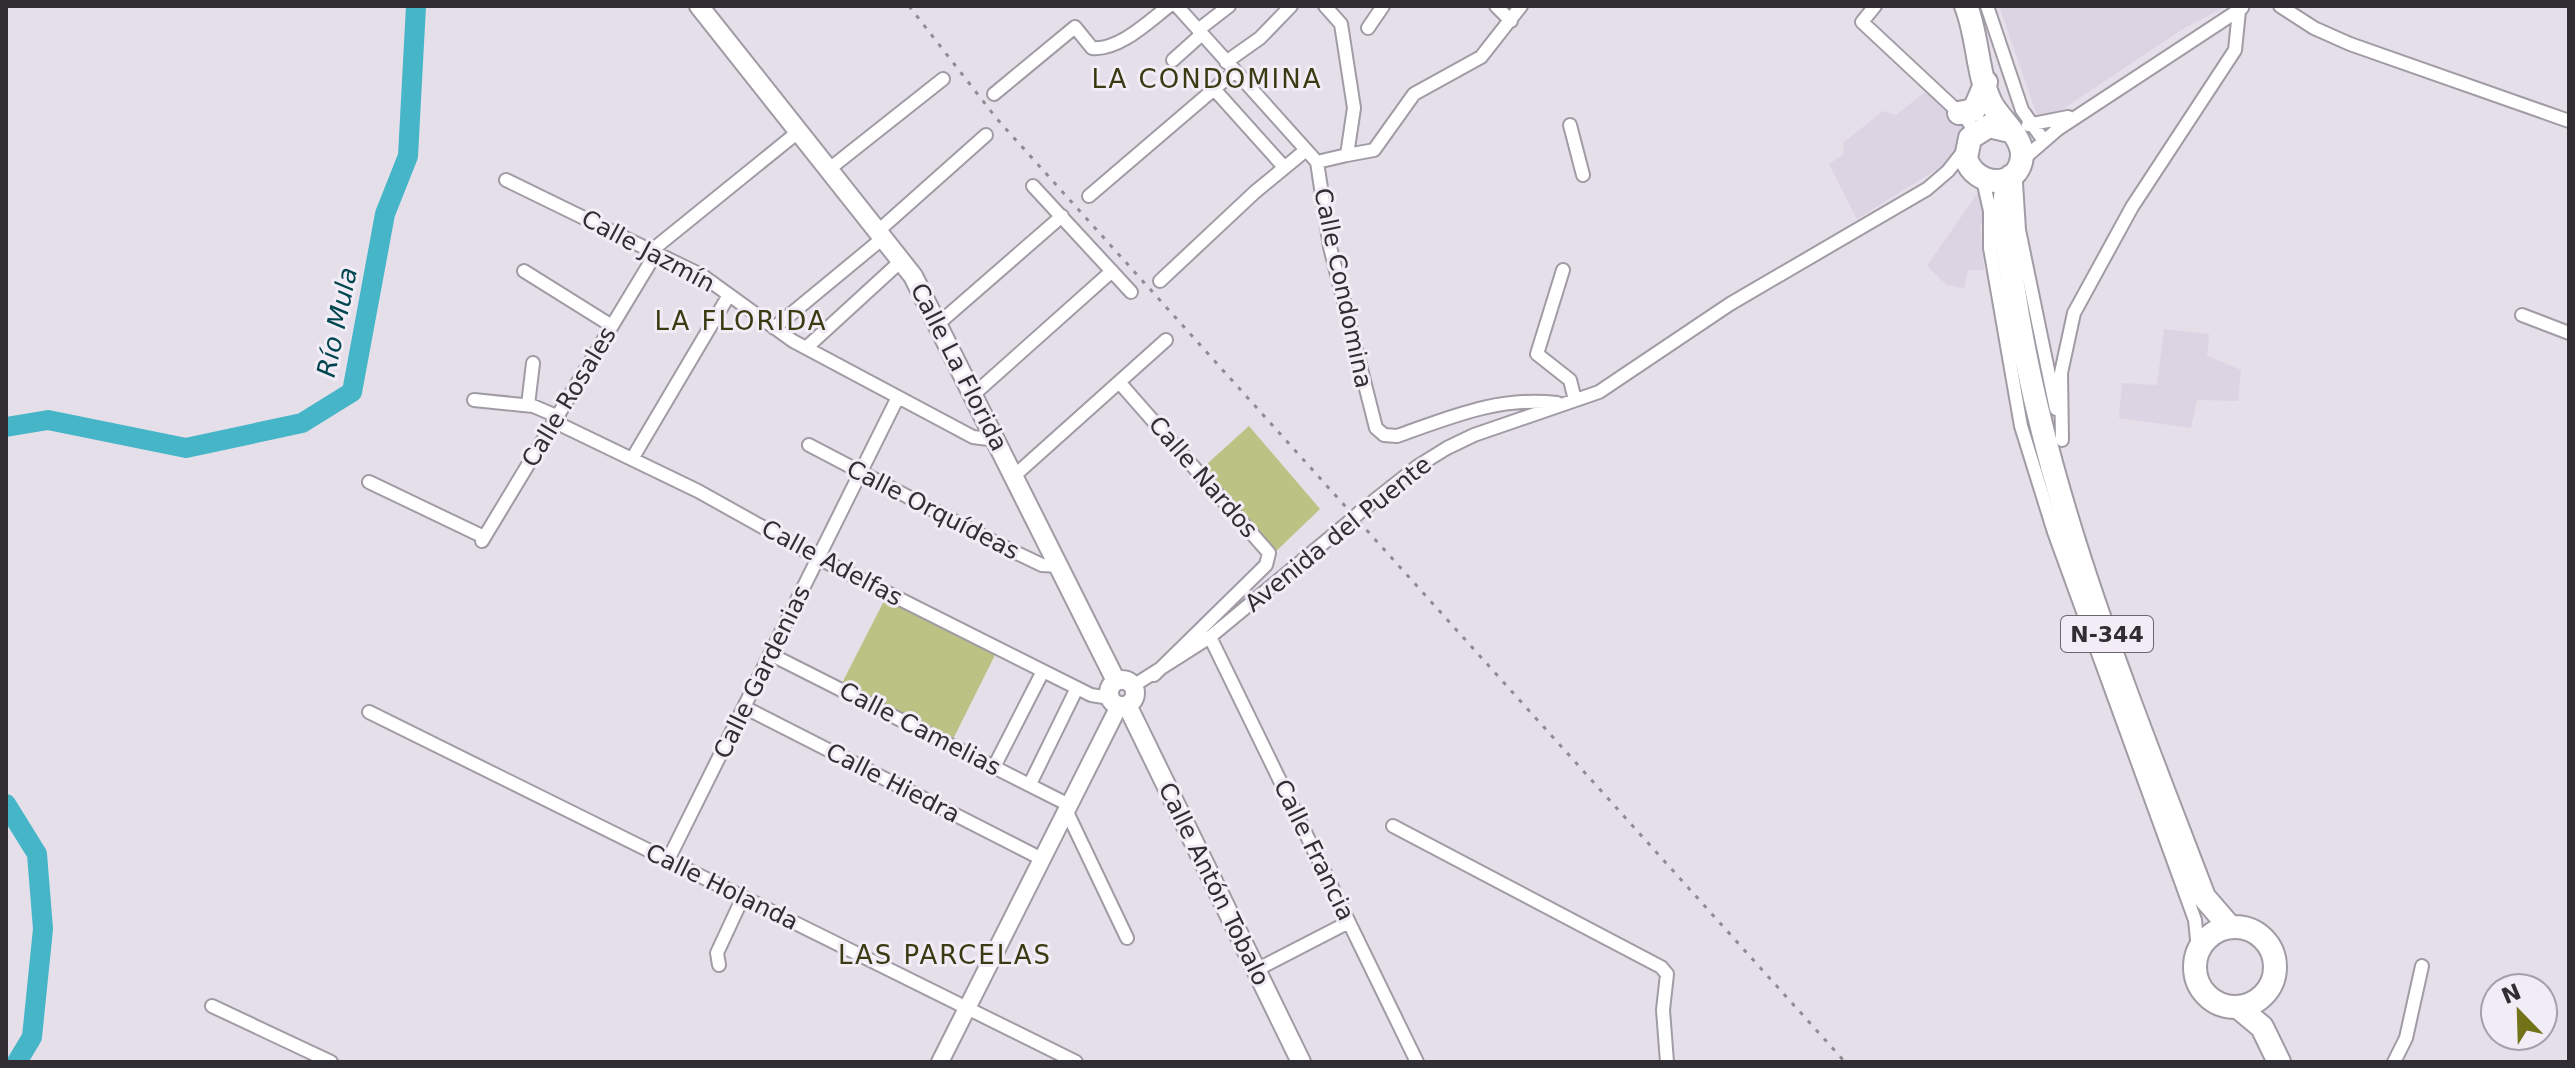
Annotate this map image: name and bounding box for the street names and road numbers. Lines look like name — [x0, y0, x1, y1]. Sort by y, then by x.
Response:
street label: Calle Condomina — [1308, 185, 1378, 391]
street label: Calle Jazmín — [577, 204, 719, 298]
street label: Calle La Florida — [905, 278, 1013, 456]
street label: Calle Rosales — [516, 322, 622, 472]
street label: Calle Nardos — [1143, 411, 1263, 543]
street label: Avenida del Puente — [1239, 450, 1437, 618]
street label: Calle Orquídeas — [842, 454, 1024, 566]
street label: Calle Adelfas — [757, 514, 907, 612]
street label: Calle Gardenias — [708, 581, 816, 763]
road number: N-344 — [2061, 616, 2153, 652]
street label: Calle Camelias — [835, 676, 1005, 782]
street label: Calle Hiedra — [821, 737, 965, 829]
street label: Calle Francia — [1268, 775, 1360, 925]
street label: Calle Antón Tobalo — [1153, 778, 1275, 990]
street label: Calle Holanda — [641, 838, 803, 936]

